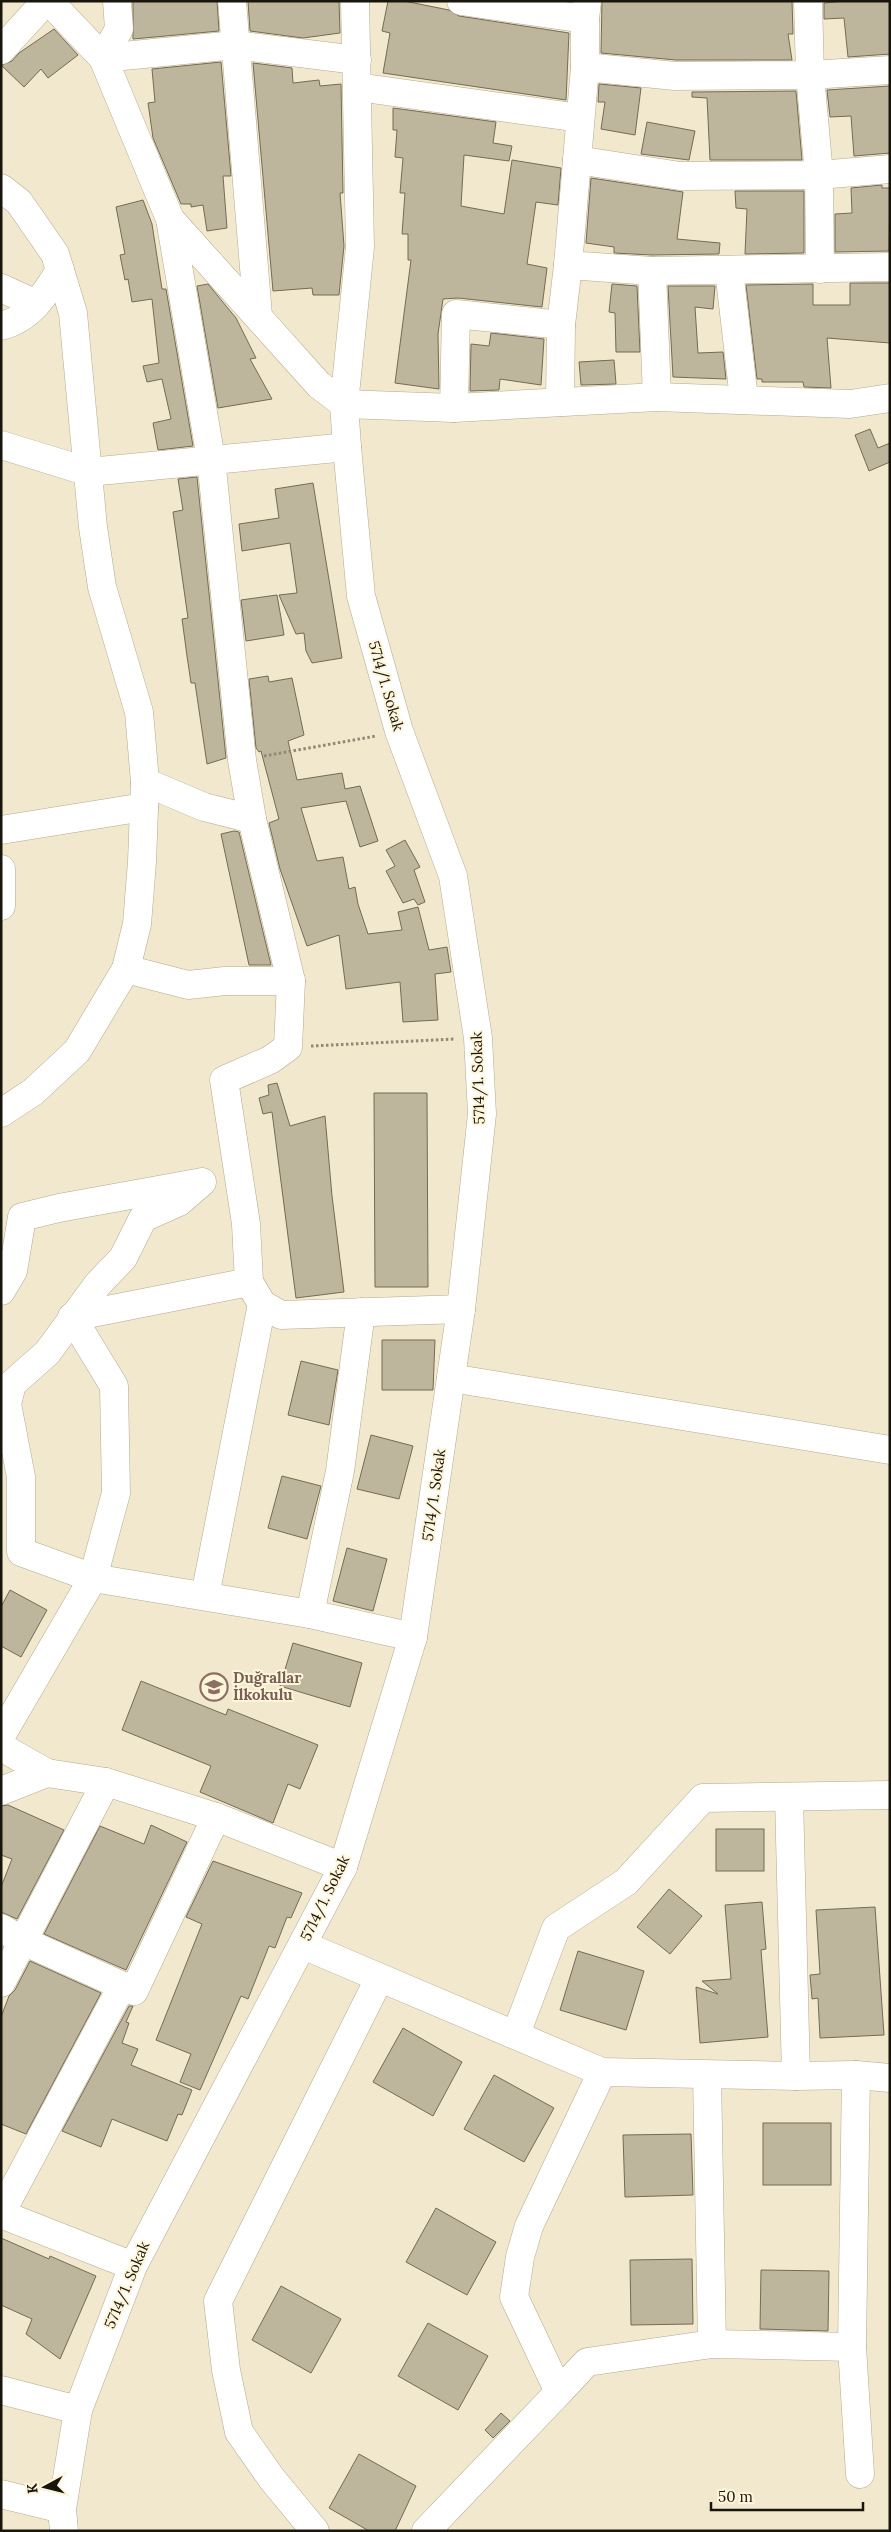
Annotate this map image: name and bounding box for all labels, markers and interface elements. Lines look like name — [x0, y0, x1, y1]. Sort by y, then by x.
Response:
street label: 5714/1. Sokak — [364, 639, 408, 733]
street label: 5714/1. Sokak — [466, 1031, 490, 1125]
street label: 5714/1. Sokak — [418, 1448, 450, 1542]
place label: Duğrallar İlkokulu — [233, 1668, 302, 1704]
school or university icon: Duğrallar İlkokulu — [199, 1672, 229, 1702]
street label: 5714/1. Sokak — [296, 1852, 354, 1944]
street label: 5714/1. Sokak — [100, 2238, 154, 2332]
north arrow — [20, 2462, 70, 2512]
scale bar — [711, 2480, 864, 2512]
text: K — [23, 2483, 42, 2495]
text: 50 m — [718, 2487, 753, 2506]

